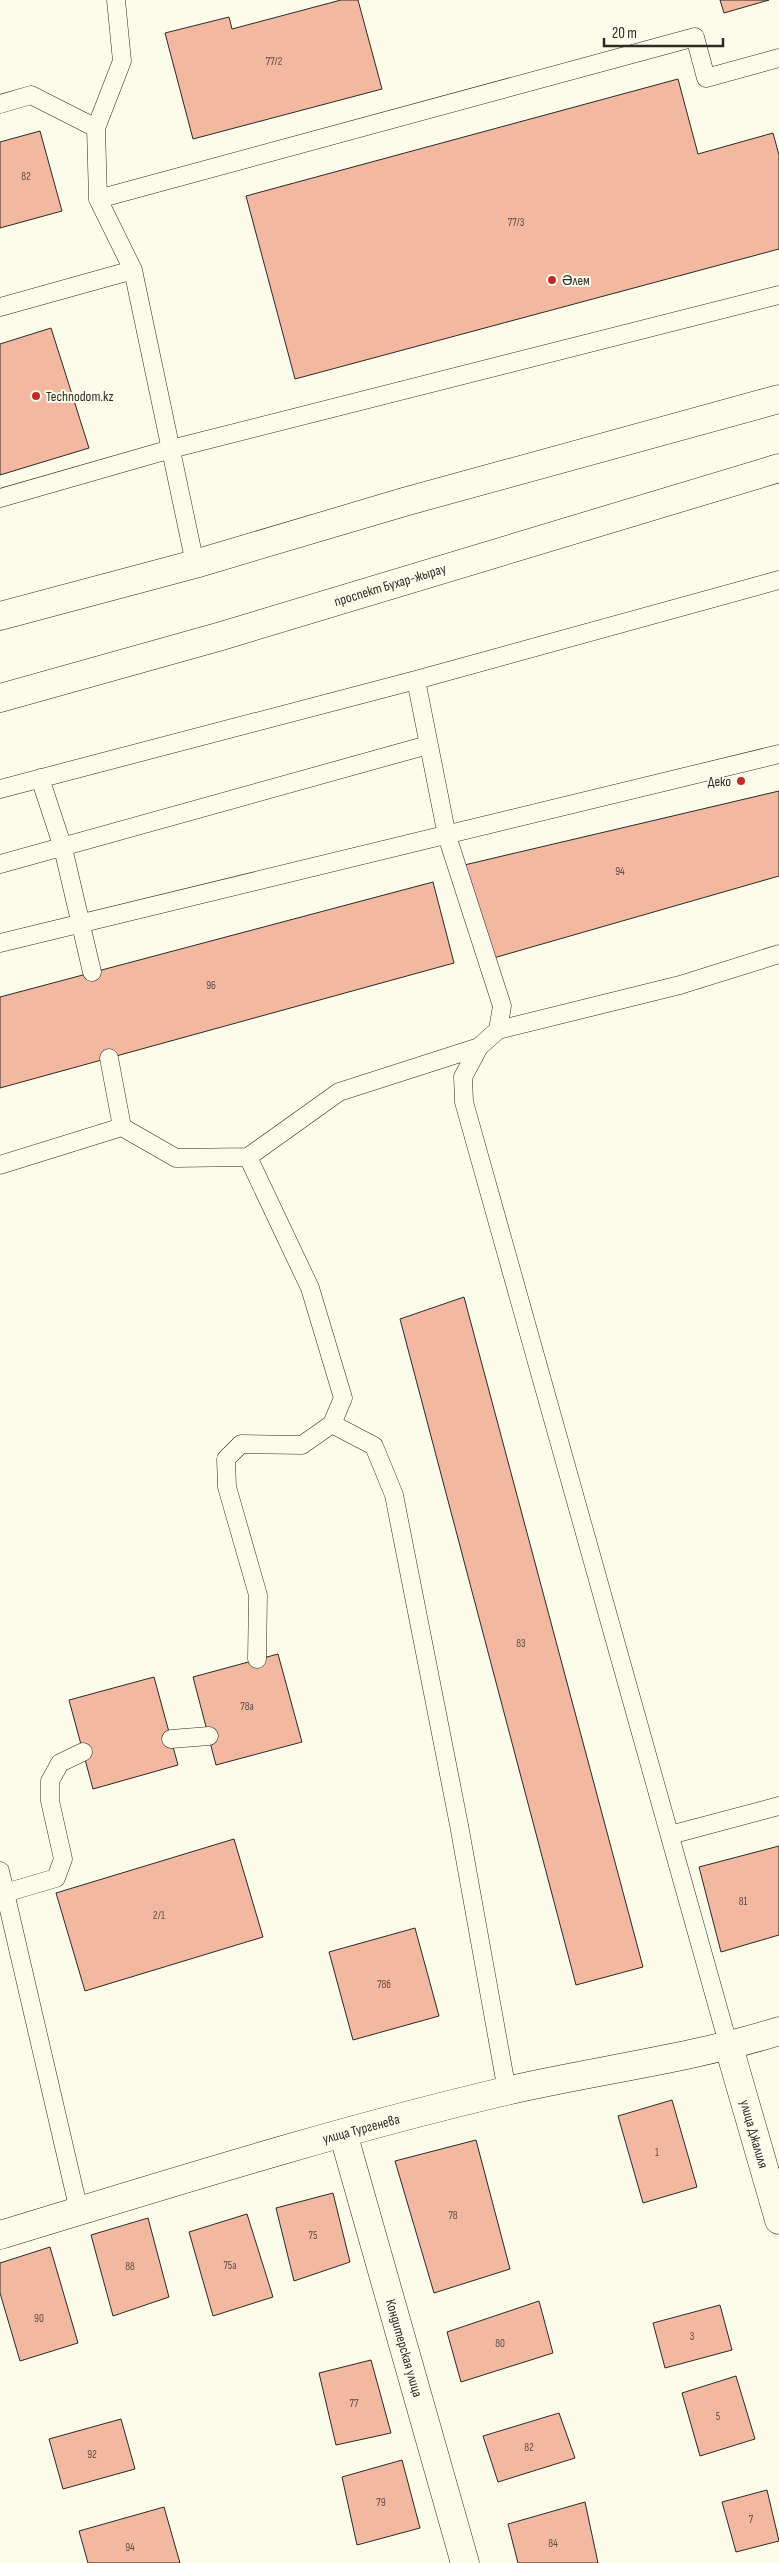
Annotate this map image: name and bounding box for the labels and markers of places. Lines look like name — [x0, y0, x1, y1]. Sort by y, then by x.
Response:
place label: Әлем — [562, 272, 590, 289]
marker: Әлем — [546, 274, 558, 286]
place label: Technodom.kz — [46, 388, 113, 405]
marker: Technodom.kz — [30, 390, 42, 402]
place label: Деко — [708, 773, 731, 790]
marker: Деко — [735, 775, 747, 787]

